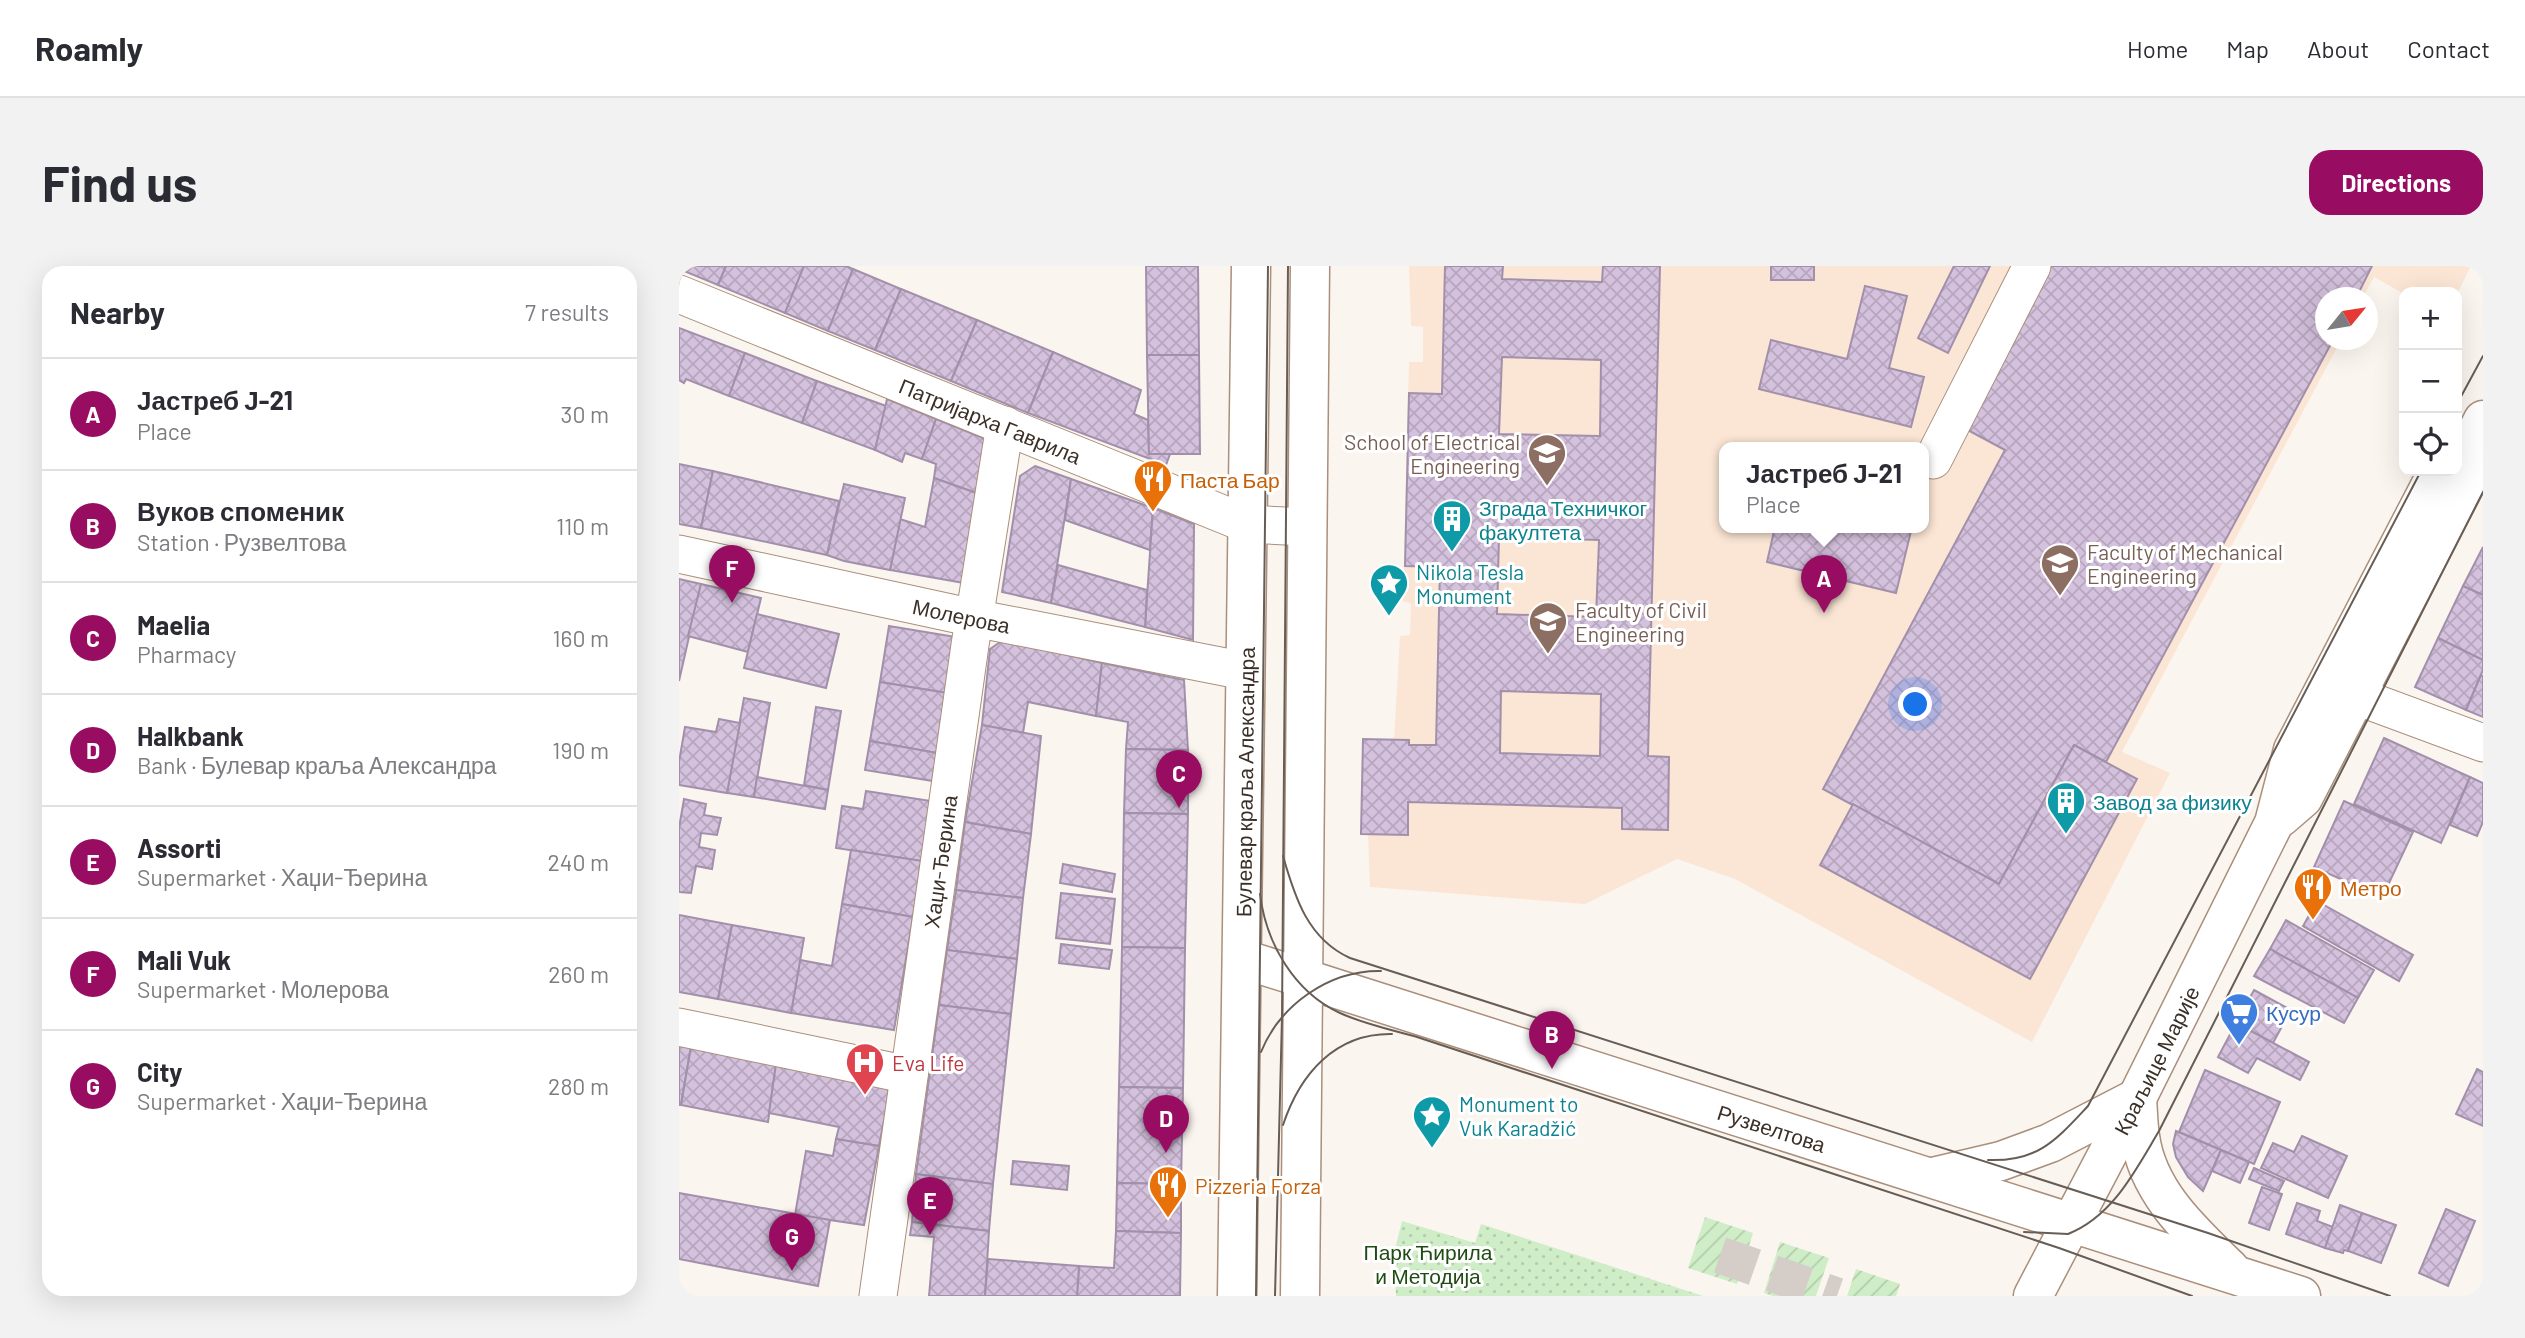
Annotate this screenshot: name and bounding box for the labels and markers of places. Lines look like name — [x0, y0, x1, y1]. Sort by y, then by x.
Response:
place label: School of Electrical Engineering — [1344, 429, 1520, 478]
school or university icon: School of Electrical Engineering — [1526, 432, 1568, 487]
restaurant icon: Паста Бар — [1132, 458, 1174, 513]
place label: Паста Бар — [1180, 467, 1280, 492]
place label: Зграда Техничког факултета — [1479, 495, 1648, 544]
building icon: Зграда Техничког факултета — [1431, 498, 1473, 553]
place label: Faculty of Mechanical Engineering — [2087, 539, 2283, 588]
school or university icon: Faculty of Mechanical Engineering — [2039, 542, 2081, 597]
pin: F — [709, 545, 755, 603]
pin: A — [1801, 555, 1847, 613]
place label: Nikola Tesla Monument — [1416, 559, 1524, 608]
place icon: Nikola Tesla Monument — [1368, 562, 1410, 617]
place label: Faculty of Civil Engineering — [1575, 597, 1707, 646]
school or university icon: Faculty of Civil Engineering — [1527, 600, 1569, 655]
pin: C — [1156, 750, 1202, 808]
building icon: Завод за физику — [2045, 780, 2087, 835]
place label: Завод за физику — [2093, 789, 2252, 814]
restaurant icon: Метро — [2292, 866, 2334, 921]
place label: Метро — [2340, 875, 2402, 900]
supermarket icon: Кусур — [2218, 991, 2260, 1046]
place label: Кусур — [2266, 1000, 2321, 1025]
pin: B — [1529, 1011, 1575, 1069]
hospital icon: Eva Life — [844, 1041, 886, 1096]
place label: Eva Life — [892, 1050, 964, 1075]
place label: Monument to Vuk Karadžić — [1459, 1091, 1578, 1140]
place icon: Monument to Vuk Karadžić — [1411, 1094, 1453, 1149]
pin: D — [1143, 1095, 1189, 1153]
restaurant icon: Pizzeria Forza — [1147, 1164, 1189, 1219]
place label: Pizzeria Forza — [1195, 1173, 1321, 1198]
pin: E — [907, 1177, 953, 1235]
pin: G — [769, 1213, 815, 1271]

